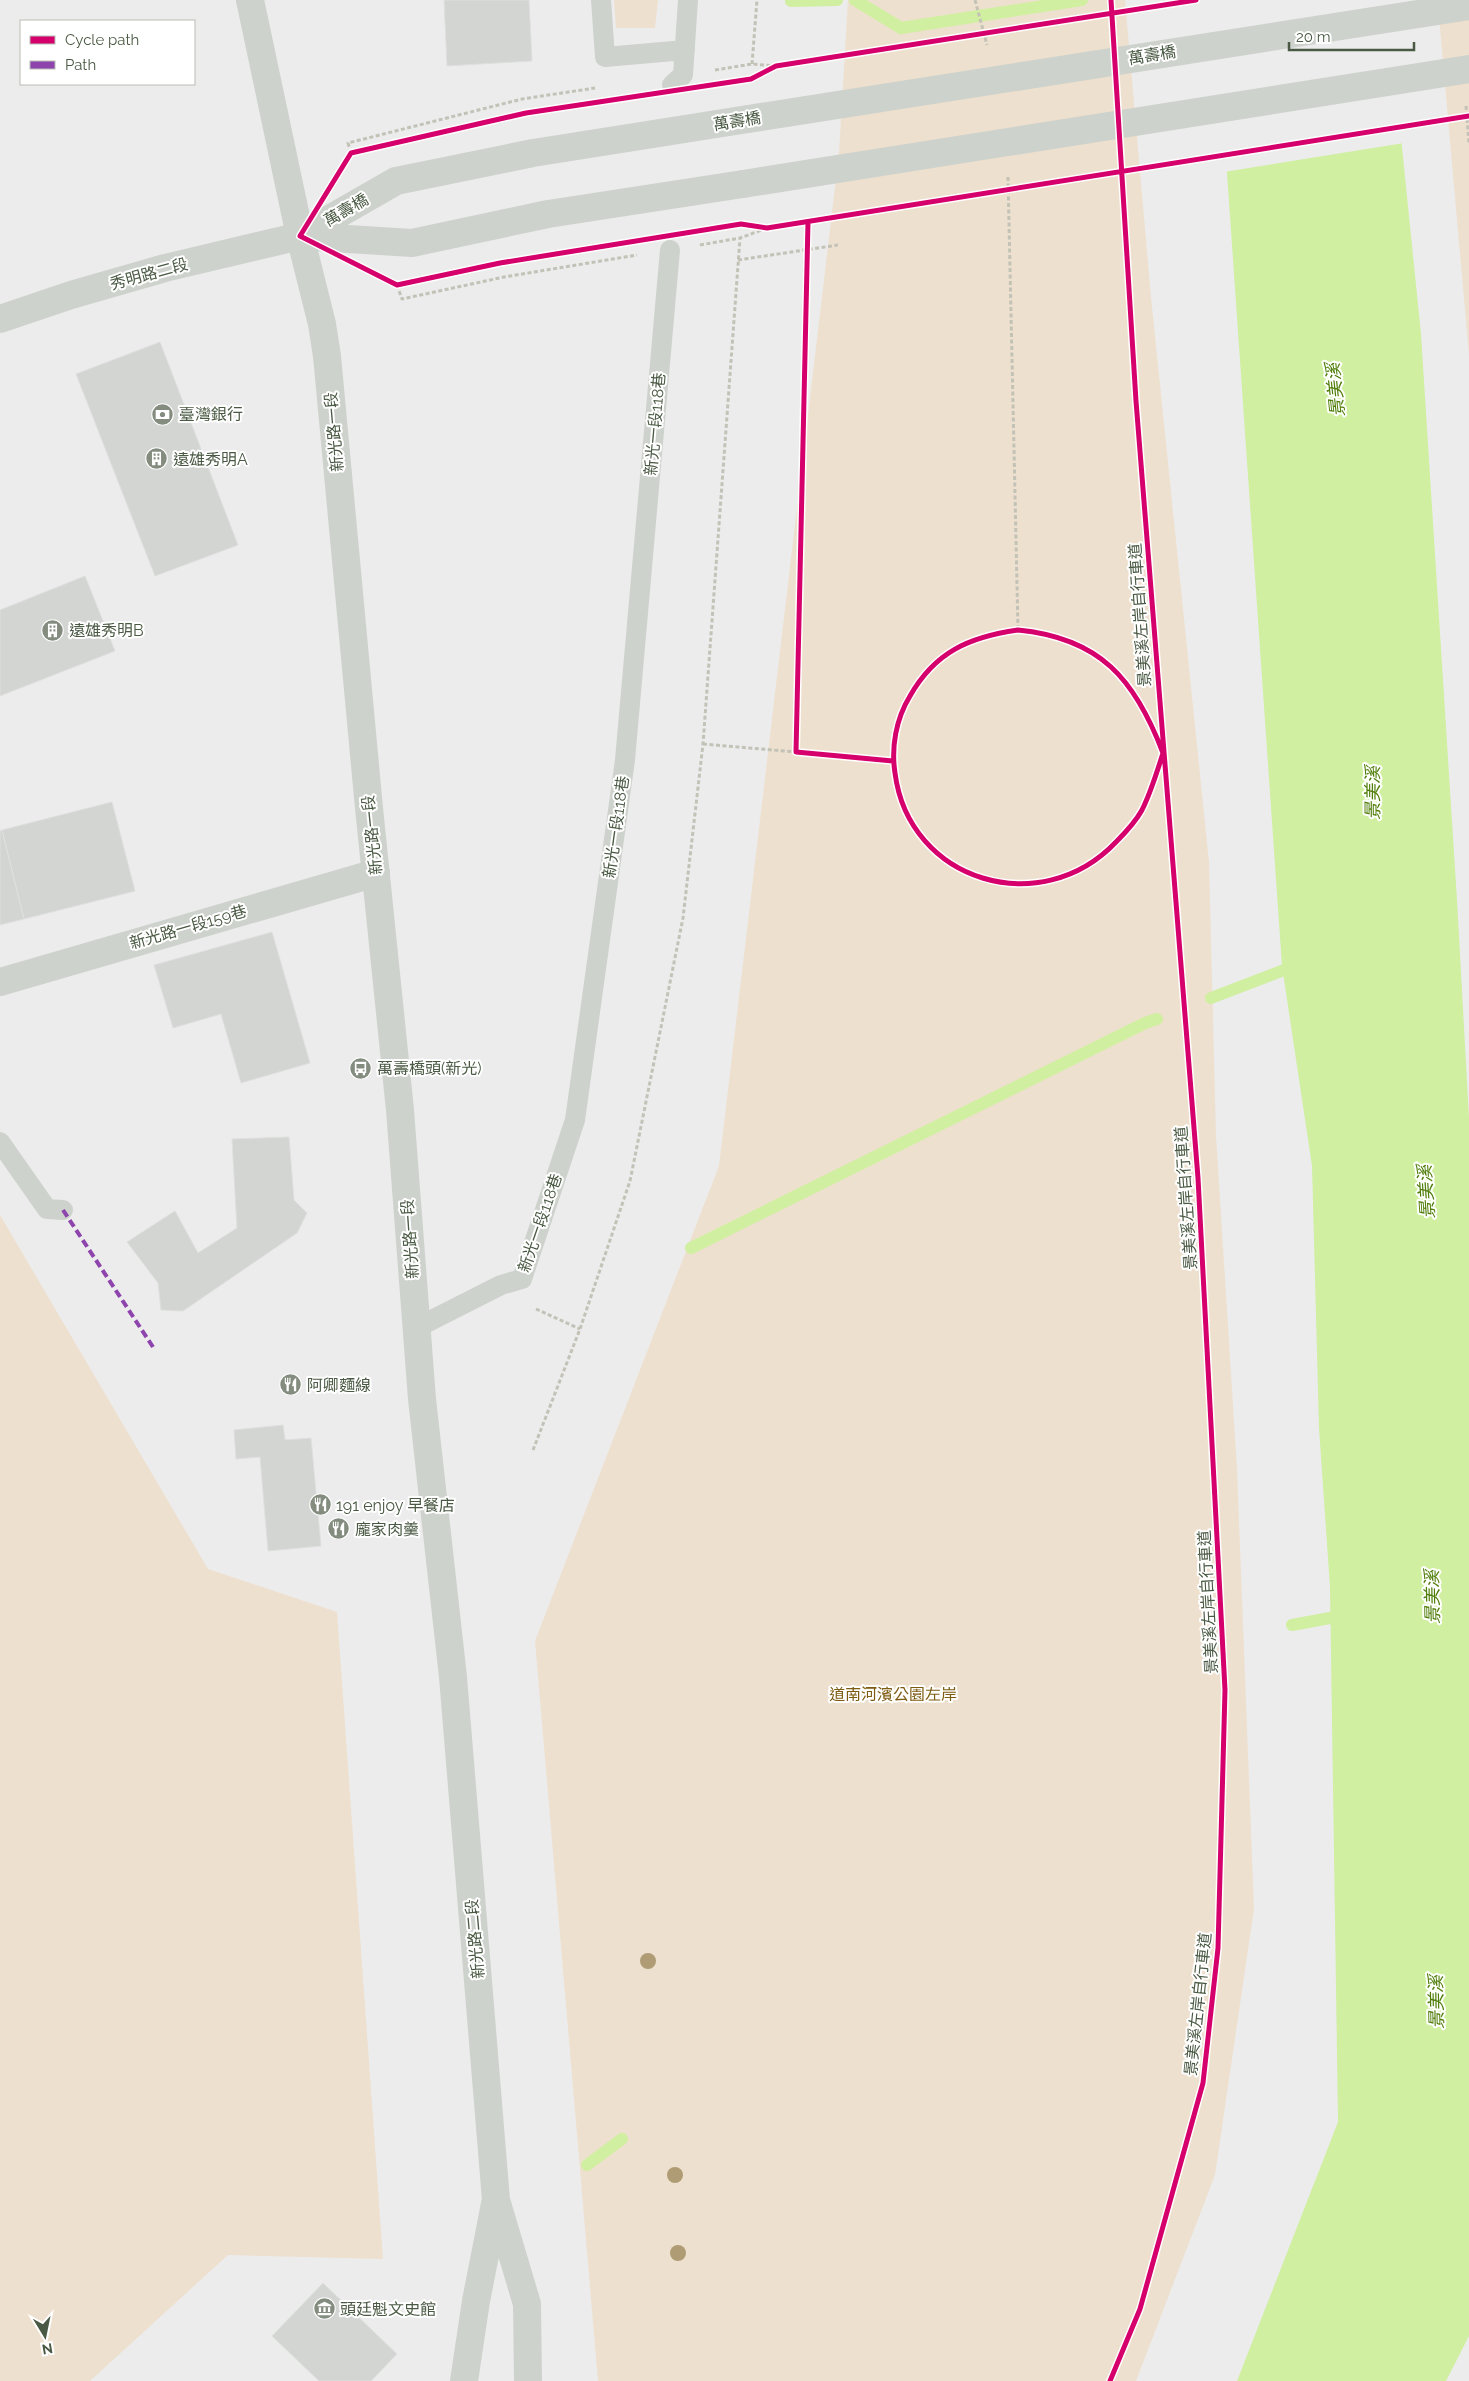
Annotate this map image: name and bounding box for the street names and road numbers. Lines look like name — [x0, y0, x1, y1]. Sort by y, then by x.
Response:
street label: 萬壽橋 — [1127, 42, 1177, 68]
street label: 萬壽橋 — [712, 108, 762, 134]
street label: 萬壽橋 — [320, 190, 372, 230]
street label: 秀明路二段 — [108, 254, 190, 294]
street label: 新光一段118巷 — [641, 372, 669, 476]
street label: 新光路一段 — [321, 391, 347, 473]
street label: 景美溪左岸自行車道 — [1126, 543, 1154, 687]
street label: 新光一段118巷 — [599, 775, 633, 879]
street label: 新光路一段 — [358, 794, 386, 876]
street label: 新光路一段159巷 — [127, 901, 249, 953]
street label: 景美溪左岸自行車道 — [1172, 1126, 1200, 1270]
street label: 新光一段118巷 — [514, 1171, 566, 1275]
street label: 新光路一段 — [398, 1198, 422, 1280]
street label: 景美溪左岸自行車道 — [1195, 1530, 1221, 1674]
street label: 新光路二段 — [462, 1898, 488, 1980]
street label: 景美溪左岸自行車道 — [1181, 1931, 1215, 2077]

